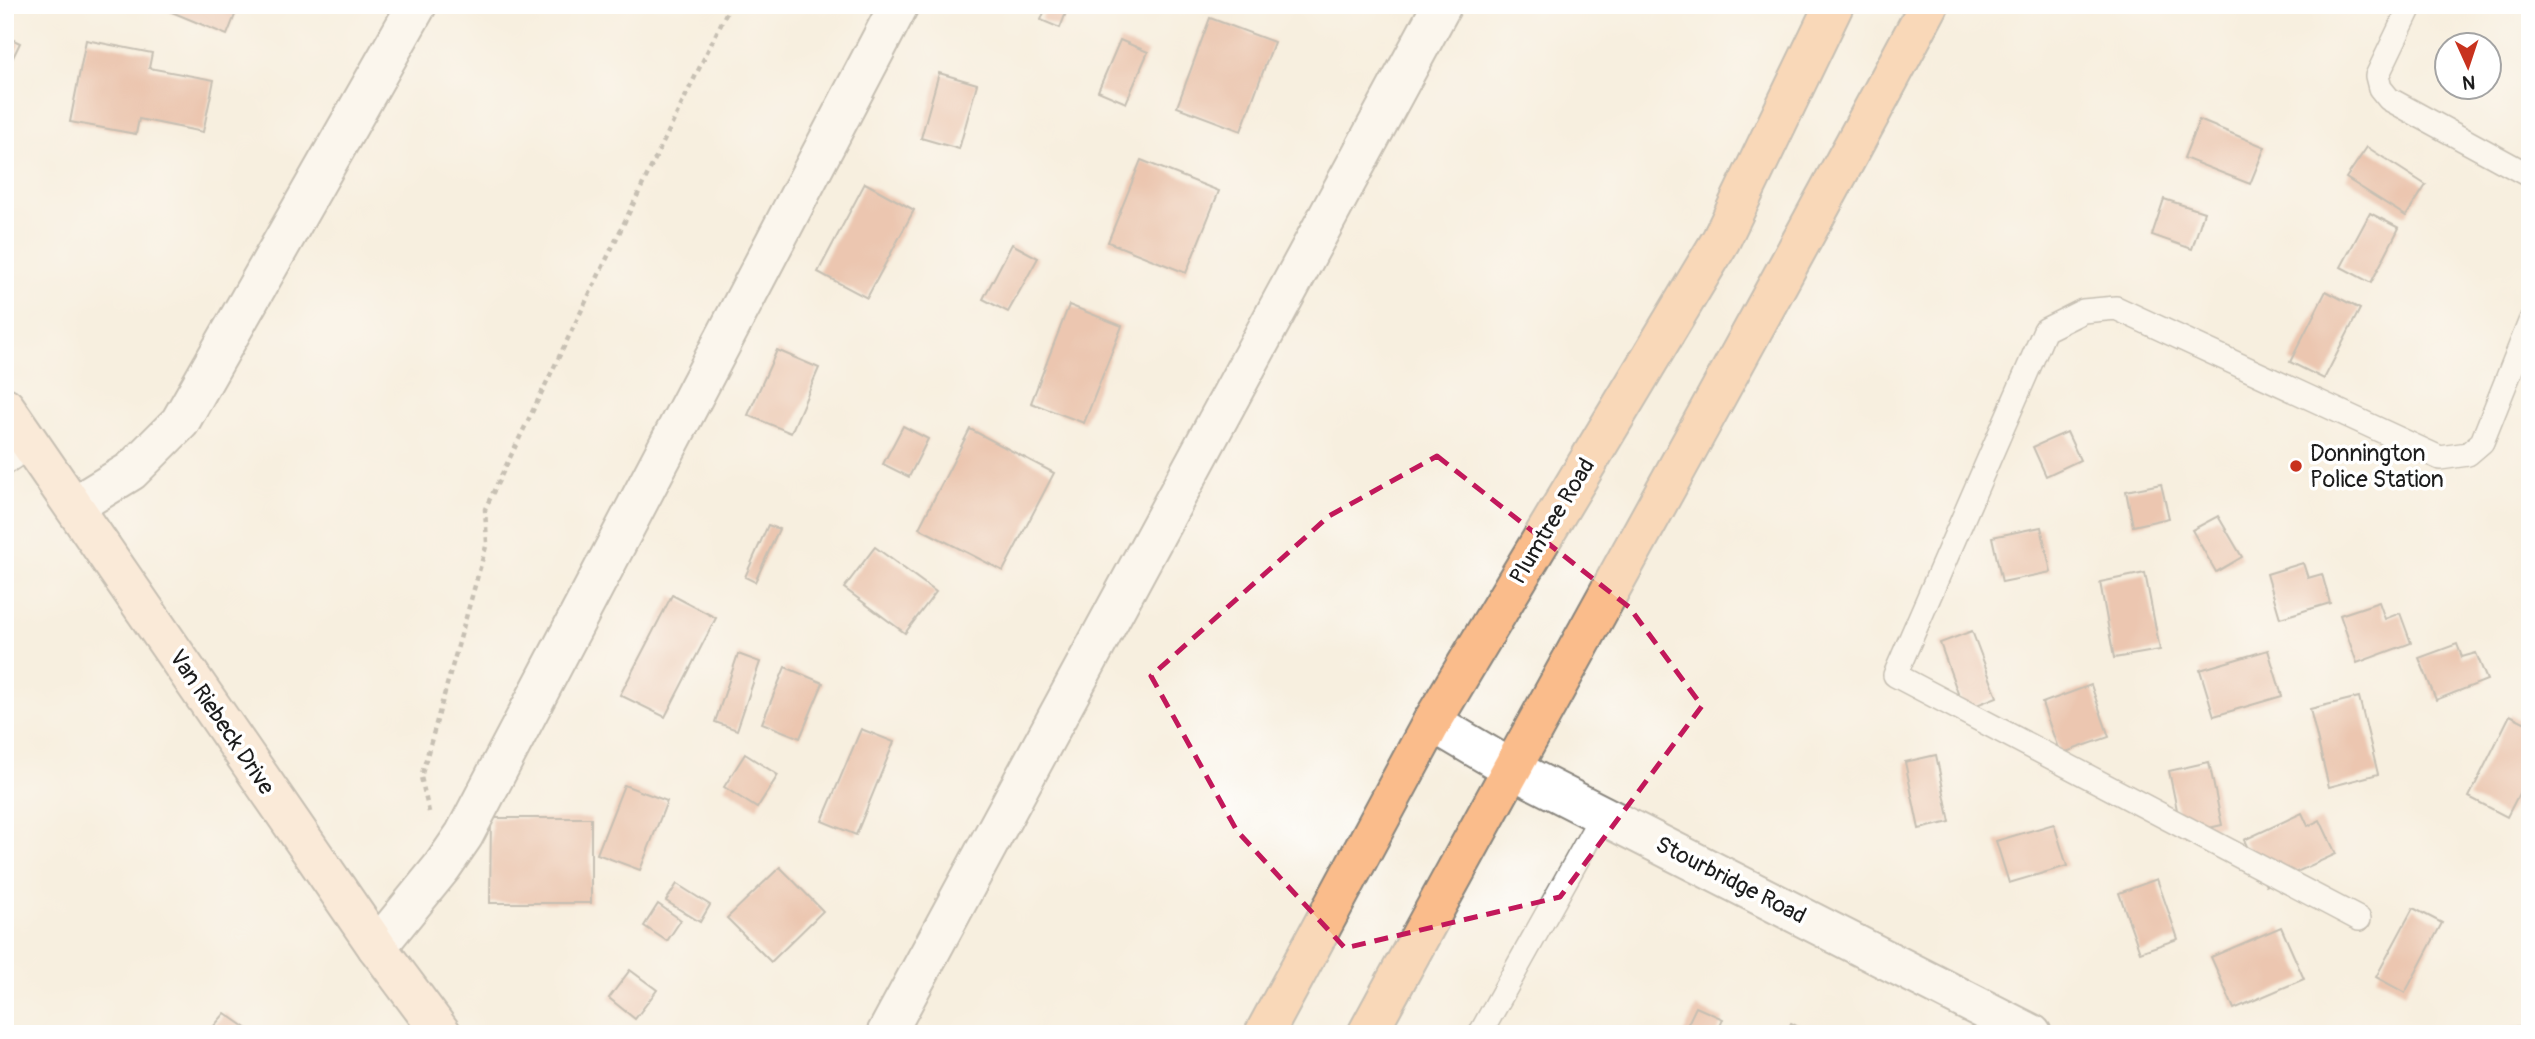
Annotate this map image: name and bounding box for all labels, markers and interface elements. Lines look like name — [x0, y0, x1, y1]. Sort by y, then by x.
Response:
north arrow — [2434, 32, 2504, 102]
text: N — [2462, 70, 2476, 94]
place label: Donnington Police Station — [2310, 439, 2444, 494]
street label: Plumtree Road — [1503, 453, 1601, 589]
marker: Donnington Police Station — [2288, 458, 2304, 474]
street label: Van Riebeck Drive — [163, 644, 282, 801]
street label: Stourbridge Road — [1651, 830, 1811, 930]

